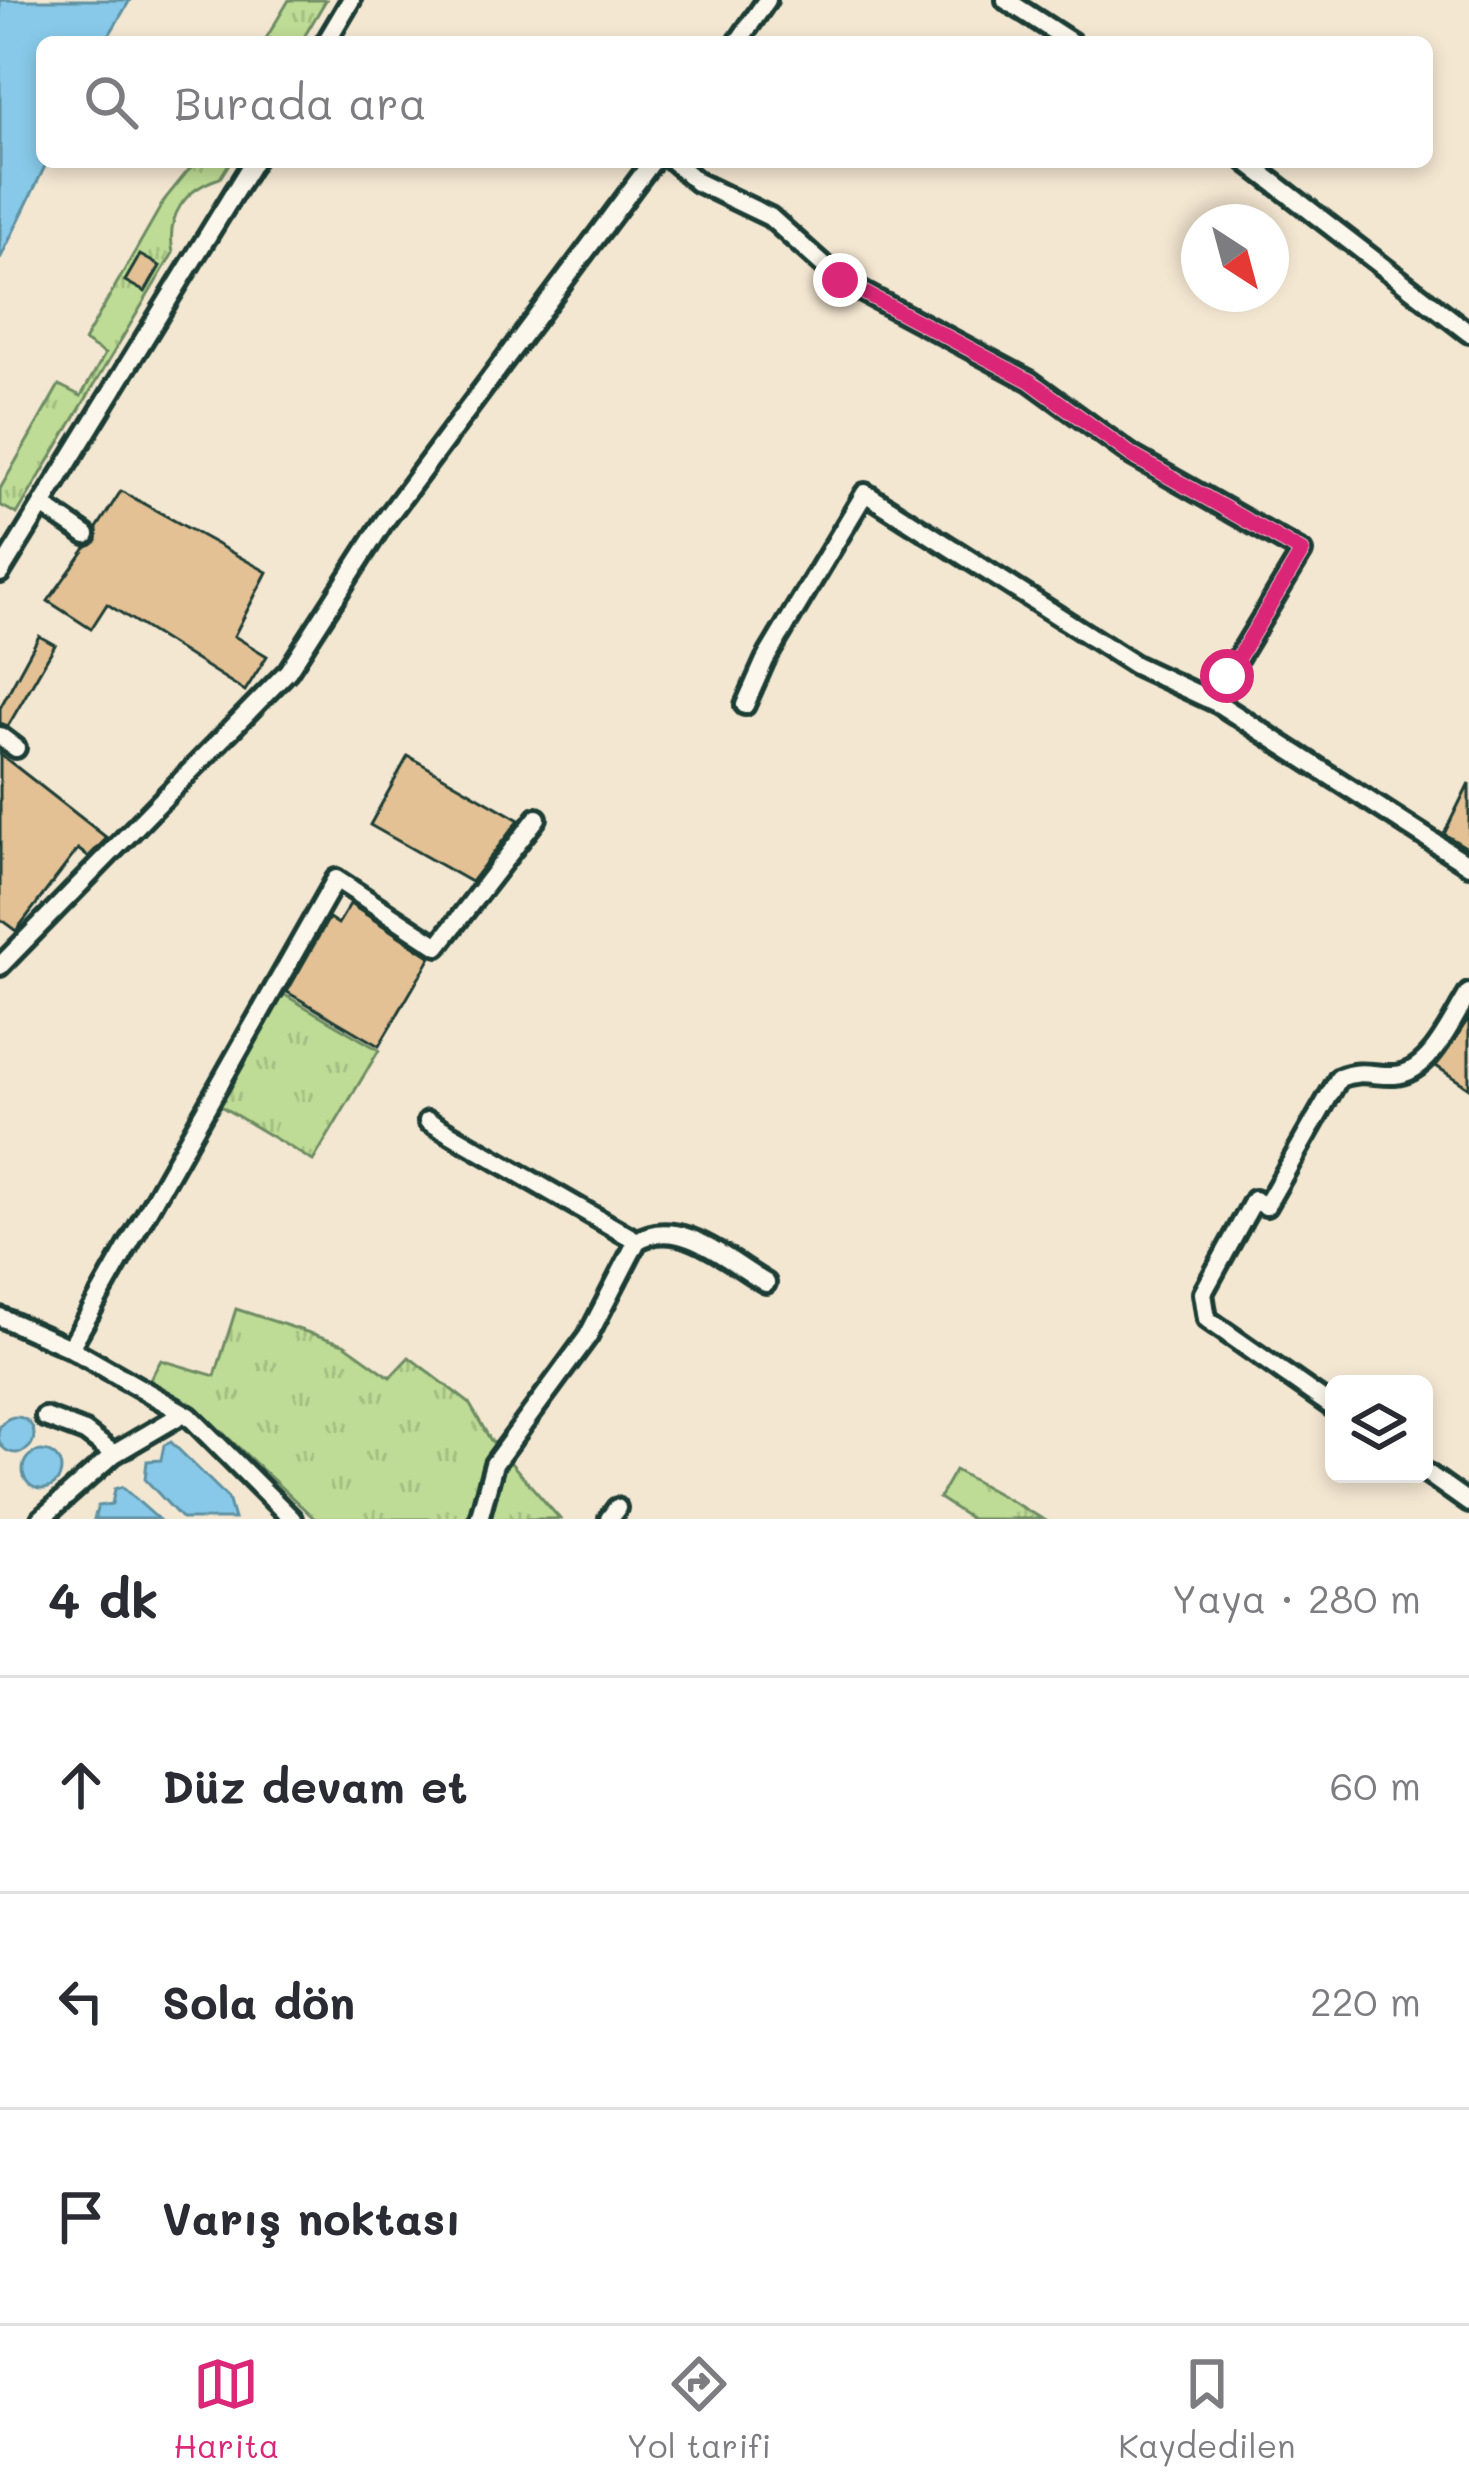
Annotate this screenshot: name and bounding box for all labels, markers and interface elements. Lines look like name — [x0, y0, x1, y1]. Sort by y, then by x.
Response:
search box — [36, 36, 1433, 168]
icon: search — [78, 69, 144, 135]
text: Burada ara — [174, 73, 427, 131]
north arrow — [1181, 204, 1289, 312]
route end — [813, 253, 867, 307]
route start — [1200, 649, 1254, 703]
map controls — [1325, 1375, 1433, 1483]
button: layers — [1325, 1375, 1433, 1483]
text: 4 dk — [48, 1564, 158, 1631]
text: Yaya · 280 m — [1172, 1572, 1421, 1623]
icon: ahead — [48, 1752, 114, 1818]
text: Düz devam et — [162, 1756, 468, 1814]
text: 60 m — [1330, 1759, 1421, 1810]
icon: left — [48, 1968, 114, 2034]
text: Sola dön — [162, 1972, 355, 2030]
text: 220 m — [1310, 1975, 1421, 2026]
icon: arrive — [48, 2184, 114, 2250]
text: Varış noktası — [162, 2188, 461, 2246]
tab: Harita — [174, 2351, 279, 2466]
tab: Yol tarifi — [626, 2351, 771, 2466]
tab: Kaydedilen — [1118, 2351, 1295, 2466]

